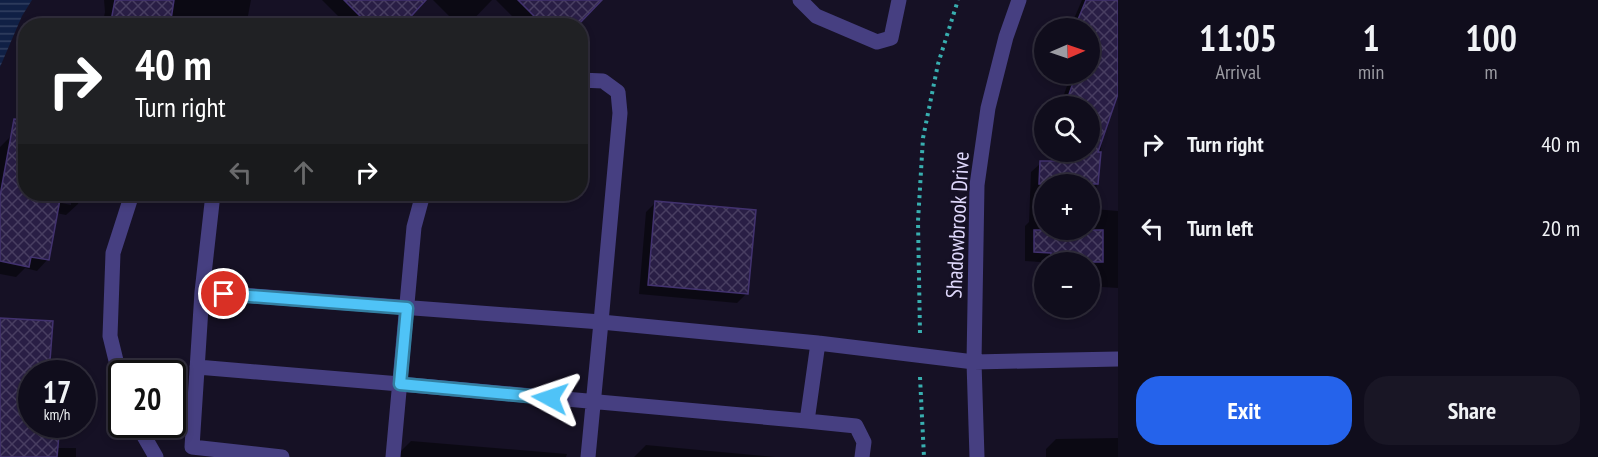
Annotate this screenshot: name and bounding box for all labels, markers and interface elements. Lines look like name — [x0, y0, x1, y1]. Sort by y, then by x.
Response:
text: 11:05 — [1199, 14, 1277, 61]
text: 1 — [1362, 14, 1380, 61]
text: 100 — [1465, 14, 1517, 61]
north arrow — [1034, 18, 1100, 84]
map controls — [1034, 18, 1100, 318]
text: 40 m — [135, 37, 212, 92]
icon: right — [36, 42, 114, 120]
text: Arrival — [1215, 59, 1261, 85]
text: min — [1358, 59, 1384, 85]
text: m — [1485, 59, 1498, 85]
text: Turn right — [135, 90, 226, 124]
button: search — [1034, 96, 1100, 162]
icon: right — [1136, 128, 1169, 161]
text: Turn right — [1187, 130, 1264, 158]
text: 40 m — [1541, 130, 1580, 158]
street label: Shadowbrook Drive — [939, 151, 975, 299]
icon: left — [224, 156, 257, 189]
icon: ahead — [287, 156, 320, 189]
icon: right — [350, 156, 383, 189]
button: + — [1034, 174, 1100, 240]
icon: left — [1136, 212, 1169, 245]
text: Turn left — [1187, 214, 1253, 242]
text: 20 m — [1541, 214, 1580, 242]
button: − — [1034, 252, 1100, 318]
pin — [198, 268, 249, 319]
icon: arrive — [207, 277, 240, 310]
speed limit sign: 20 — [108, 360, 186, 438]
position arrow — [518, 366, 582, 430]
text: 17 — [43, 372, 71, 411]
button: Exit — [1136, 376, 1352, 445]
button: Share — [1364, 376, 1580, 445]
text: km/h — [44, 405, 70, 424]

